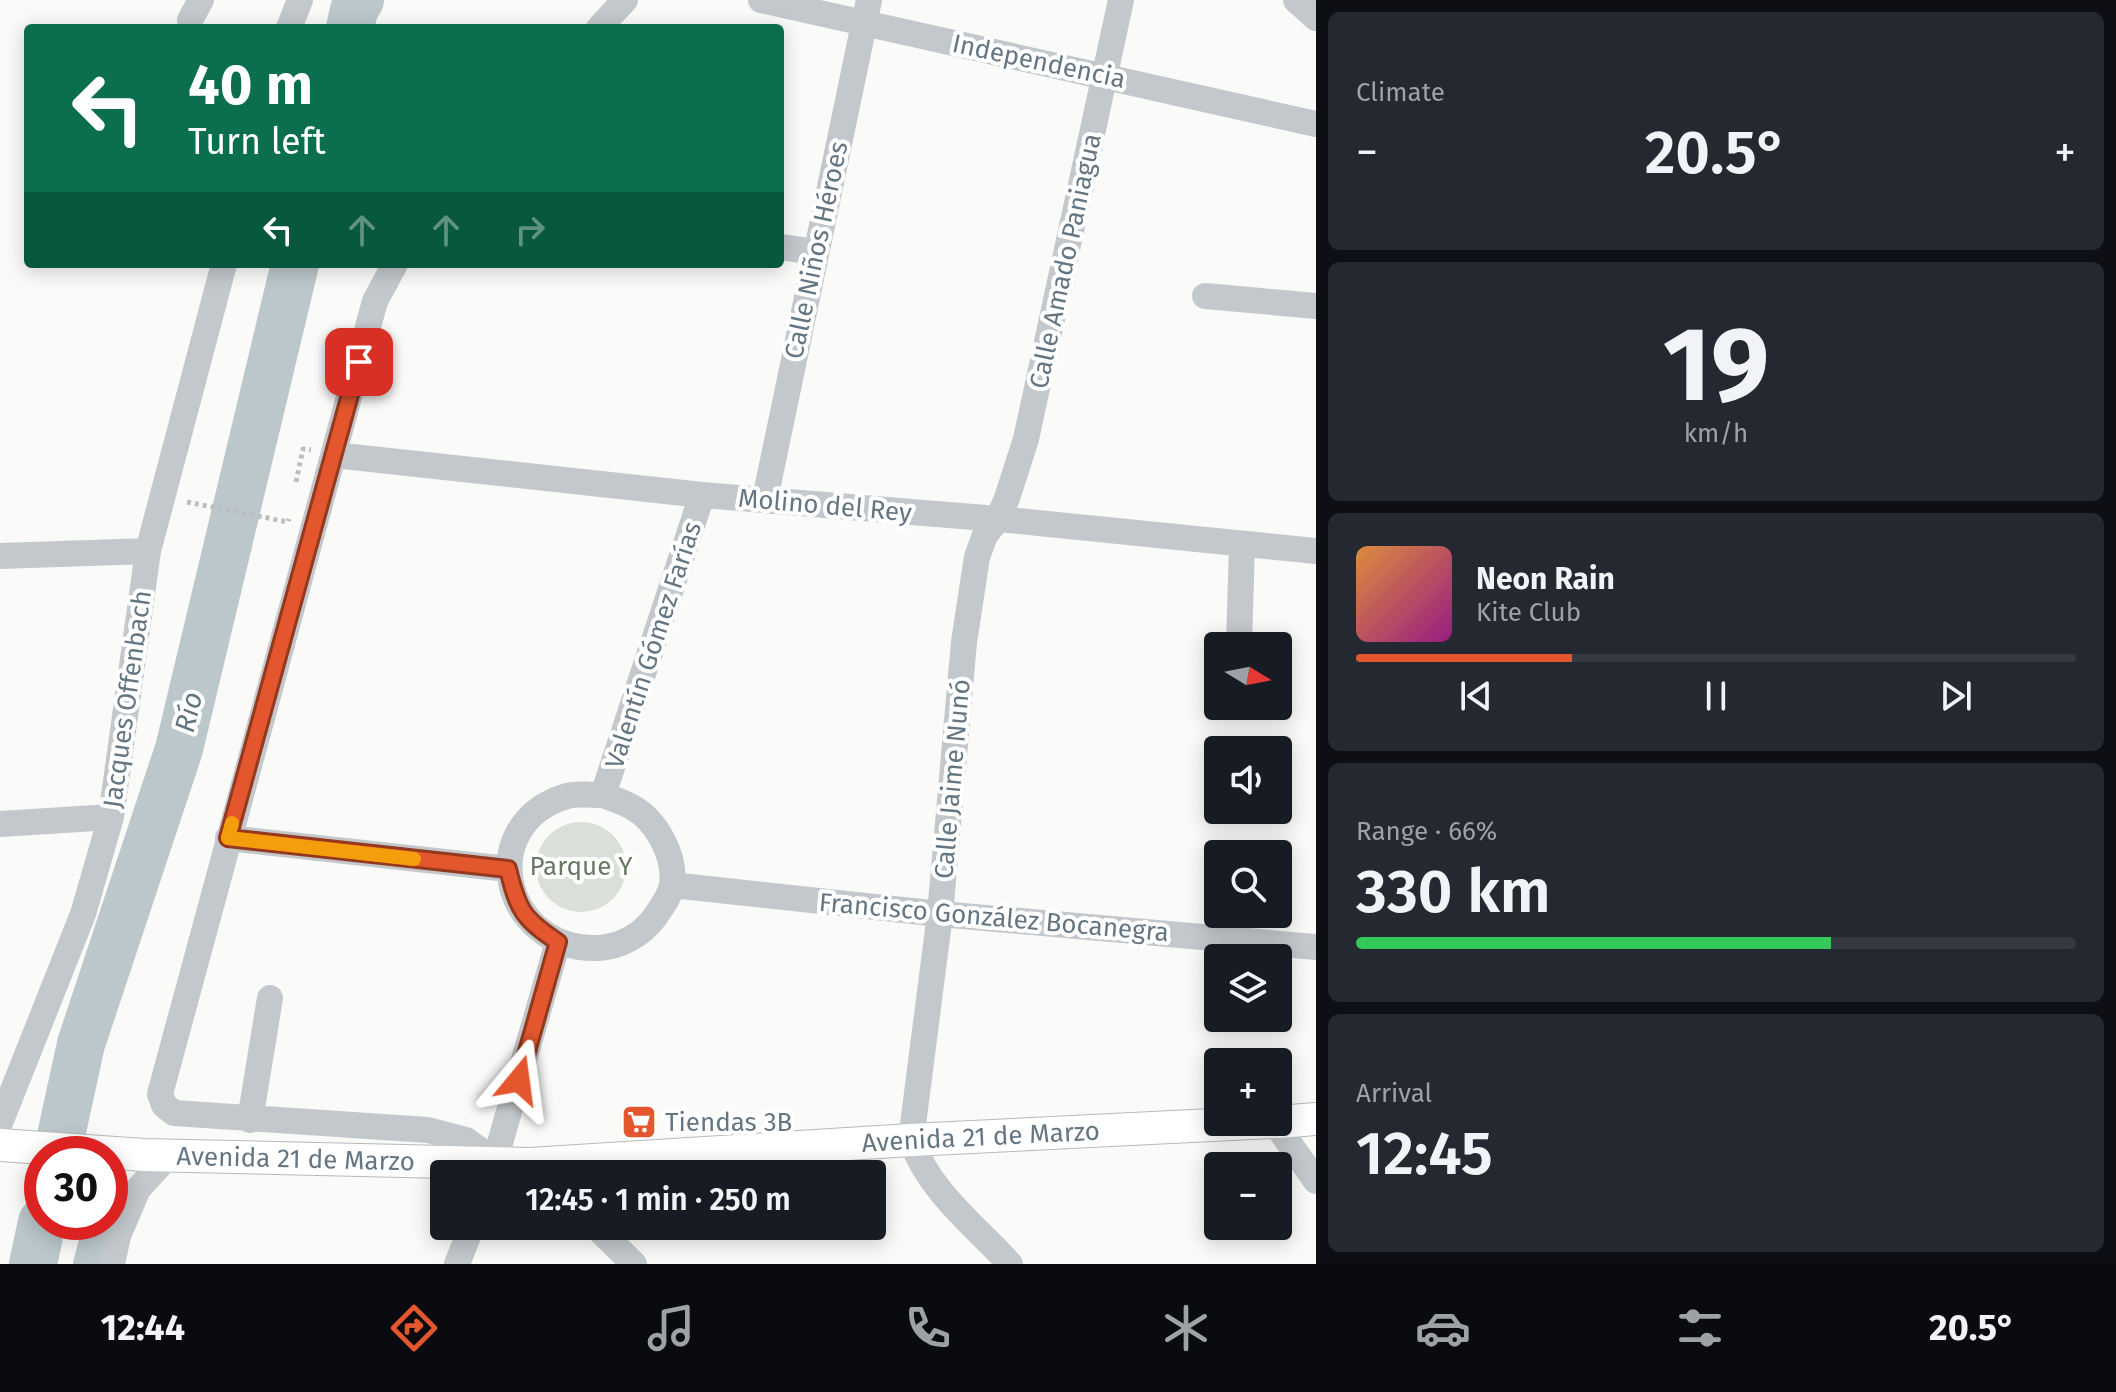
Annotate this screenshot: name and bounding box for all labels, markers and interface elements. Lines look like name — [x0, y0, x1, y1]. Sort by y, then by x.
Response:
street label: Independencia — [949, 28, 1128, 95]
text: 40 m — [188, 52, 313, 119]
icon: left — [56, 56, 160, 160]
text: Climate — [1356, 77, 1445, 108]
text: 20.5° — [1645, 117, 1787, 189]
text: Turn left — [188, 120, 326, 164]
text: − — [1356, 126, 1378, 179]
text: + — [2054, 126, 2076, 179]
street label: Calle Amado Paniagua — [1023, 131, 1108, 392]
street label: Calle Niños Héroes — [778, 139, 855, 362]
icon: left — [256, 208, 300, 252]
icon: ahead — [340, 208, 384, 252]
icon: ahead — [424, 208, 468, 252]
icon: right — [508, 208, 552, 252]
text: 19 — [1663, 303, 1769, 428]
pin — [325, 328, 393, 396]
icon: arrive — [337, 340, 381, 384]
text: km/h — [1684, 418, 1748, 449]
street label: Molino del Rey — [737, 482, 913, 529]
street label: Valentín Gómez Farías — [599, 518, 708, 773]
text: Neon Rain — [1476, 561, 1615, 597]
street label: Jacques Offenbach — [97, 588, 158, 810]
text: Kite Club — [1476, 597, 1581, 628]
north arrow — [1204, 632, 1292, 720]
map controls — [1204, 632, 1292, 1240]
icon: previous — [1454, 674, 1498, 718]
icon: pause — [1694, 674, 1738, 718]
icon: next — [1934, 674, 1978, 718]
street label: Calle Jaime Nunó — [928, 678, 977, 880]
water label: Río — [168, 689, 209, 736]
button: sound — [1204, 736, 1292, 824]
text: Range · 66% — [1356, 816, 1497, 847]
button: search — [1204, 840, 1292, 928]
park label: Parque Y — [529, 851, 633, 882]
text: 330 km — [1356, 856, 1551, 928]
street label: Francisco González Bocanegra — [818, 887, 1170, 948]
button: layers — [1204, 944, 1292, 1032]
position arrow — [477, 1038, 561, 1122]
button: + — [1204, 1048, 1292, 1136]
text: Arrival — [1356, 1078, 1432, 1109]
supermarket icon: Tiendas 3B — [620, 1103, 658, 1141]
place label: Tiendas 3B — [665, 1107, 792, 1138]
street label: Avenida 21 de Marzo — [861, 1116, 1101, 1159]
text: 12:45 — [1356, 1118, 1493, 1190]
speed limit sign: 30 — [24, 1136, 128, 1240]
street label: Avenida 21 de Marzo — [176, 1141, 415, 1177]
button: − — [1204, 1152, 1292, 1240]
text: 12:45 · 1 min · 250 m — [525, 1182, 791, 1218]
icon: directions — [386, 1300, 442, 1356]
icon: music — [643, 1300, 699, 1356]
icon: phone — [900, 1300, 956, 1356]
icon: climate — [1158, 1300, 1214, 1356]
icon: car — [1415, 1300, 1471, 1356]
icon: filters — [1672, 1300, 1728, 1356]
text: 12:44 — [101, 1306, 185, 1350]
text: 20.5° — [1929, 1306, 2015, 1350]

